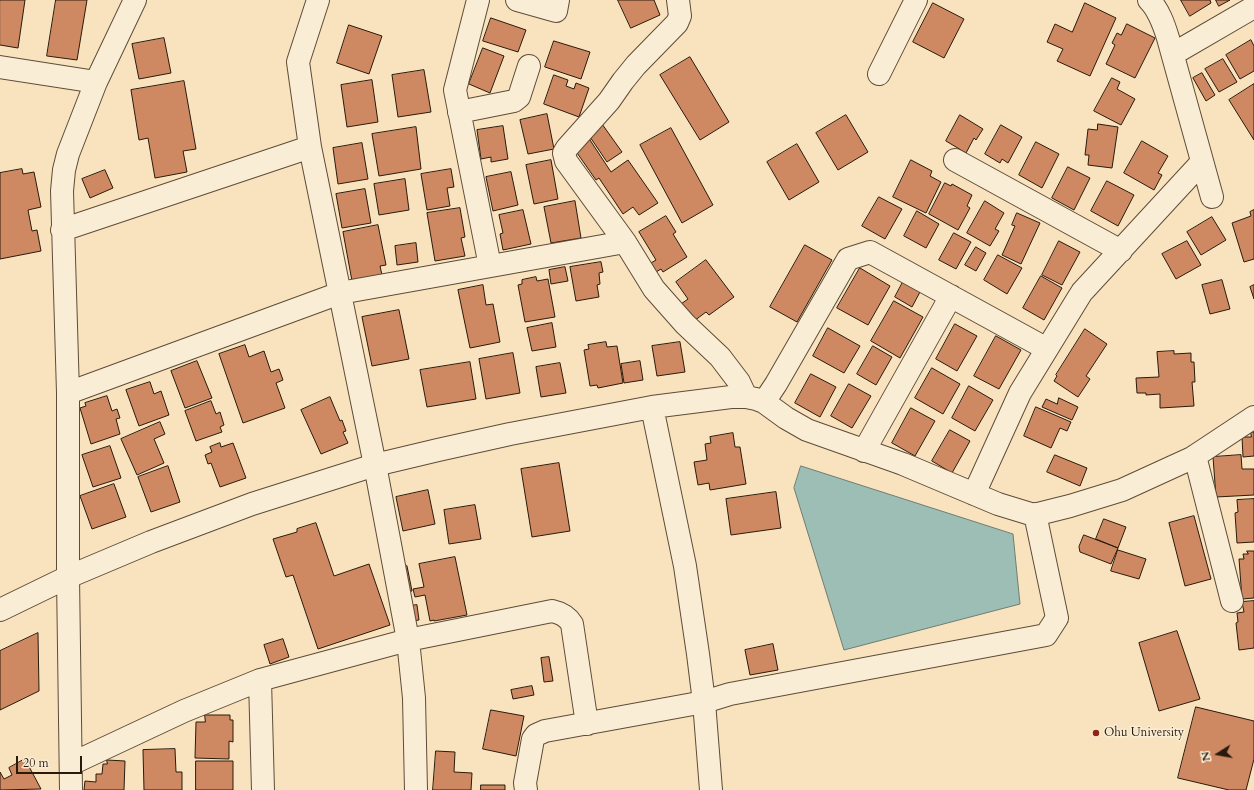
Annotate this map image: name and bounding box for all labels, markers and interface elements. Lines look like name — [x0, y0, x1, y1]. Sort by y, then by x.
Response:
place label: Ohu University — [1104, 726, 1184, 740]
marker: Ohu University — [1091, 728, 1101, 738]
north arrow — [1198, 734, 1238, 774]
scale bar — [18, 748, 84, 774]
text: N — [1197, 750, 1214, 763]
text: 20 m — [23, 755, 49, 771]

